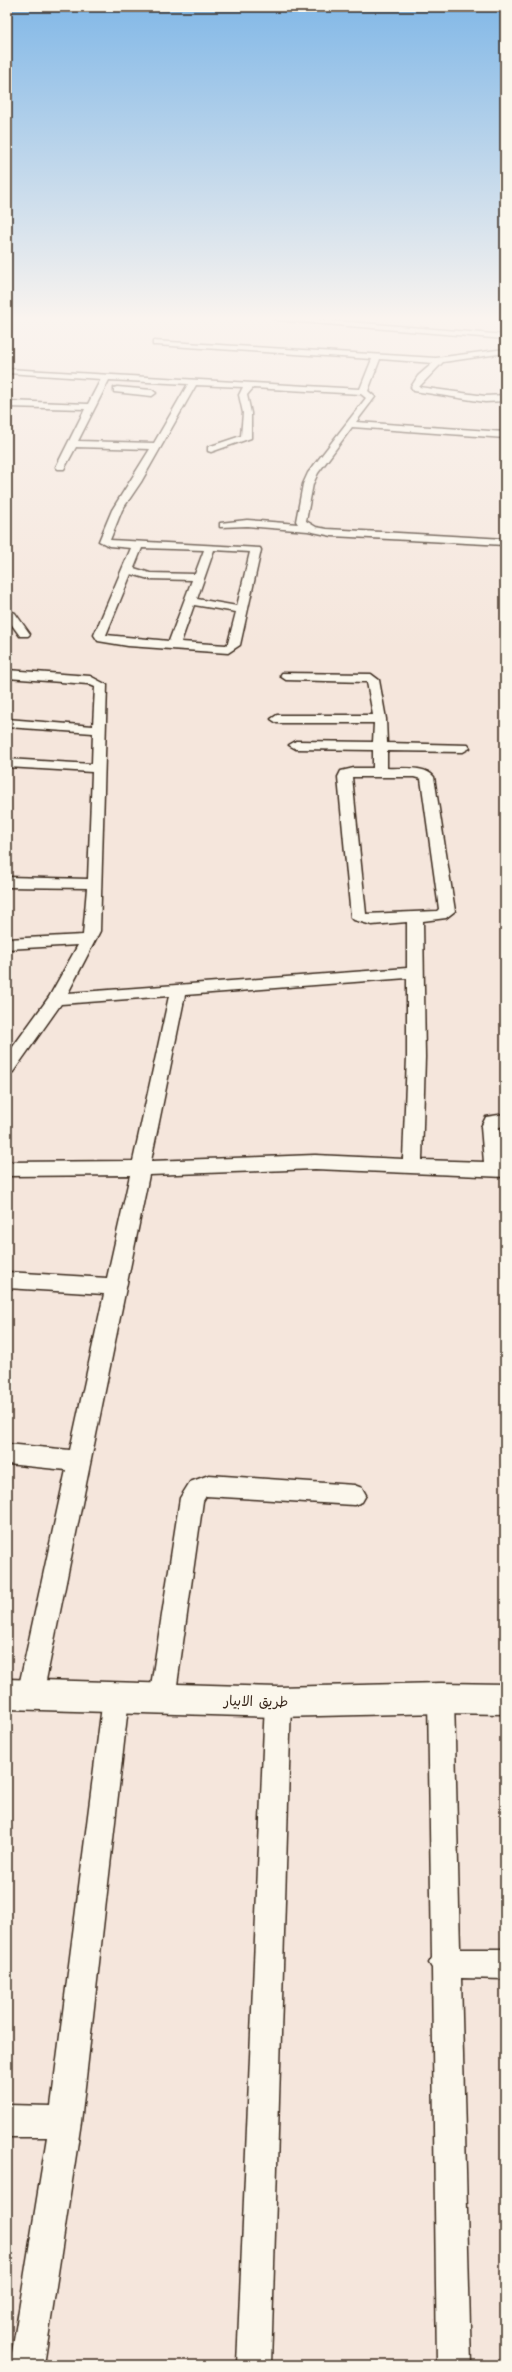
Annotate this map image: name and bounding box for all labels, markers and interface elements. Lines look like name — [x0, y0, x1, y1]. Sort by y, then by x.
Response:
street label: طريق الابيار — [223, 1690, 288, 1714]

